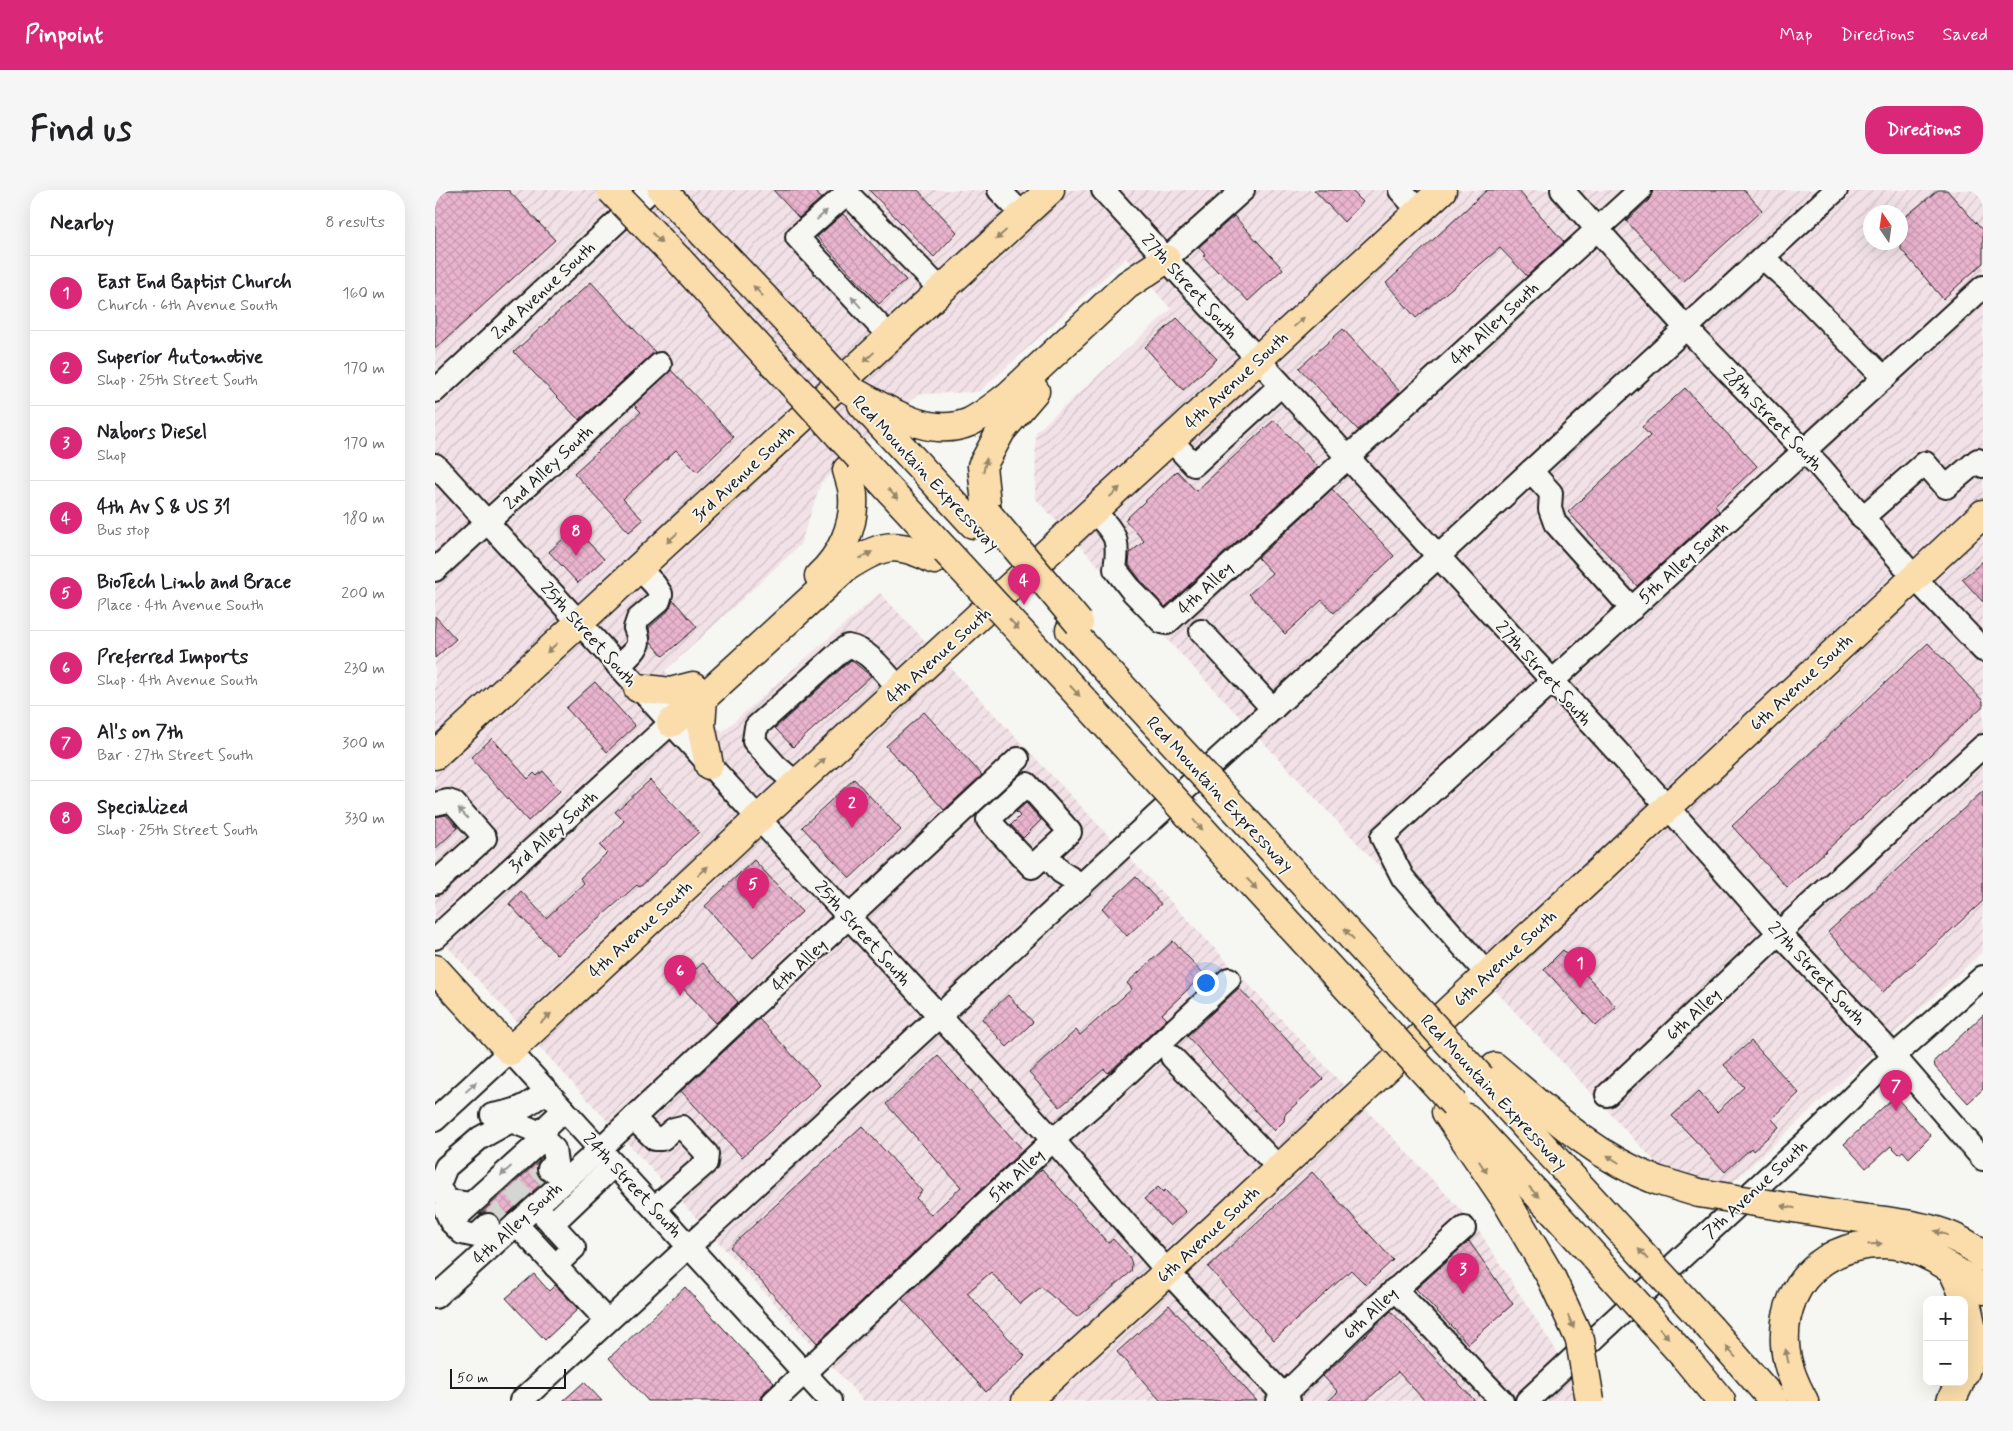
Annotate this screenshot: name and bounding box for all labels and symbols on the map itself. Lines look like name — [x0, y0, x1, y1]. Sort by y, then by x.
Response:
north arrow — [1863, 205, 1908, 250]
one-way arrow — [816, 209, 828, 221]
one-way arrow — [996, 229, 1008, 241]
street label: 27th Street South — [1136, 229, 1243, 344]
one-way arrow — [650, 232, 662, 244]
street label: 2nd Avenue South — [486, 236, 601, 345]
street label: 4th Alley South — [1445, 276, 1544, 371]
one-way arrow — [753, 284, 764, 297]
one-way arrow — [850, 297, 862, 309]
one-way arrow — [1292, 316, 1305, 327]
street label: 4th Avenue South — [1179, 326, 1294, 435]
one-way arrow — [863, 351, 875, 363]
street label: 28th Street South — [1717, 363, 1828, 476]
street label: Red Mountain Expressway — [846, 390, 1004, 557]
street label: 2nd Alley South — [499, 420, 599, 516]
street label: 3rd Avenue South — [687, 420, 800, 527]
one-way arrow — [981, 457, 989, 472]
one-way arrow — [1109, 486, 1122, 497]
one-way arrow — [887, 487, 899, 499]
pin: 8 — [560, 515, 592, 556]
street label: 5th Alley South — [1633, 516, 1734, 610]
one-way arrow — [666, 532, 678, 544]
one-way arrow — [859, 551, 874, 559]
street label: 4th Alley — [1173, 557, 1239, 621]
pin: 4 — [1008, 564, 1040, 605]
street label: 25th Street South — [534, 577, 642, 693]
street label: 4th Avenue South — [881, 602, 997, 710]
street label: 27th Street South — [1490, 616, 1597, 731]
one-way arrow — [1008, 618, 1019, 631]
street label: 6th Avenue South — [1745, 629, 1858, 737]
one-way arrow — [547, 642, 559, 654]
one-way arrow — [1069, 685, 1081, 697]
street label: Red Mountain Expressway — [1140, 711, 1298, 878]
one-way arrow — [814, 757, 826, 769]
street label: 3rd Alley South — [504, 785, 603, 878]
pin: 2 — [836, 787, 868, 828]
one-way arrow — [457, 807, 469, 819]
one-way arrow — [1192, 819, 1204, 831]
one-way arrow — [696, 865, 708, 877]
pin: 5 — [737, 868, 769, 909]
street label: 4th Avenue South — [583, 875, 698, 984]
street label: 25th Street South — [808, 876, 916, 992]
one-way arrow — [1246, 878, 1258, 890]
street label: 6th Avenue South — [1449, 905, 1562, 1013]
street label: 27th Street South — [1762, 917, 1871, 1031]
one-way arrow — [1343, 928, 1355, 940]
street label: 4th Alley — [767, 934, 833, 998]
pin: 1 — [1564, 947, 1596, 988]
pin: 6 — [664, 955, 696, 996]
your location — [1193, 970, 1219, 996]
street label: 6th Alley — [1661, 983, 1726, 1046]
street label: Red Mountain Expressway — [1414, 1009, 1572, 1176]
one-way arrow — [539, 1012, 551, 1024]
pin: 7 — [1880, 1070, 1912, 1111]
one-way arrow — [464, 1081, 476, 1093]
street label: 24th Street South — [577, 1128, 687, 1243]
street label: 7th Avenue South — [1698, 1135, 1813, 1244]
street label: 5th Alley — [983, 1144, 1050, 1208]
one-way arrow — [1606, 1154, 1619, 1164]
one-way arrow — [1478, 1160, 1488, 1174]
one-way arrow — [500, 1166, 513, 1177]
street label: 4th Alley South — [468, 1177, 568, 1271]
street label: 6th Avenue South — [1152, 1181, 1265, 1289]
one-way arrow — [1528, 1186, 1540, 1198]
one-way arrow — [1780, 1203, 1796, 1211]
one-way arrow — [1933, 1229, 1948, 1237]
one-way arrow — [1867, 1240, 1883, 1248]
one-way arrow — [1637, 1249, 1649, 1261]
pin: 3 — [1447, 1253, 1479, 1294]
street label: 6th Alley — [1338, 1282, 1403, 1345]
one-way arrow — [1568, 1315, 1576, 1329]
one-way arrow — [1658, 1327, 1670, 1339]
one-way arrow — [1725, 1346, 1737, 1358]
one-way arrow — [1783, 1348, 1791, 1363]
scale bar — [450, 1366, 566, 1389]

